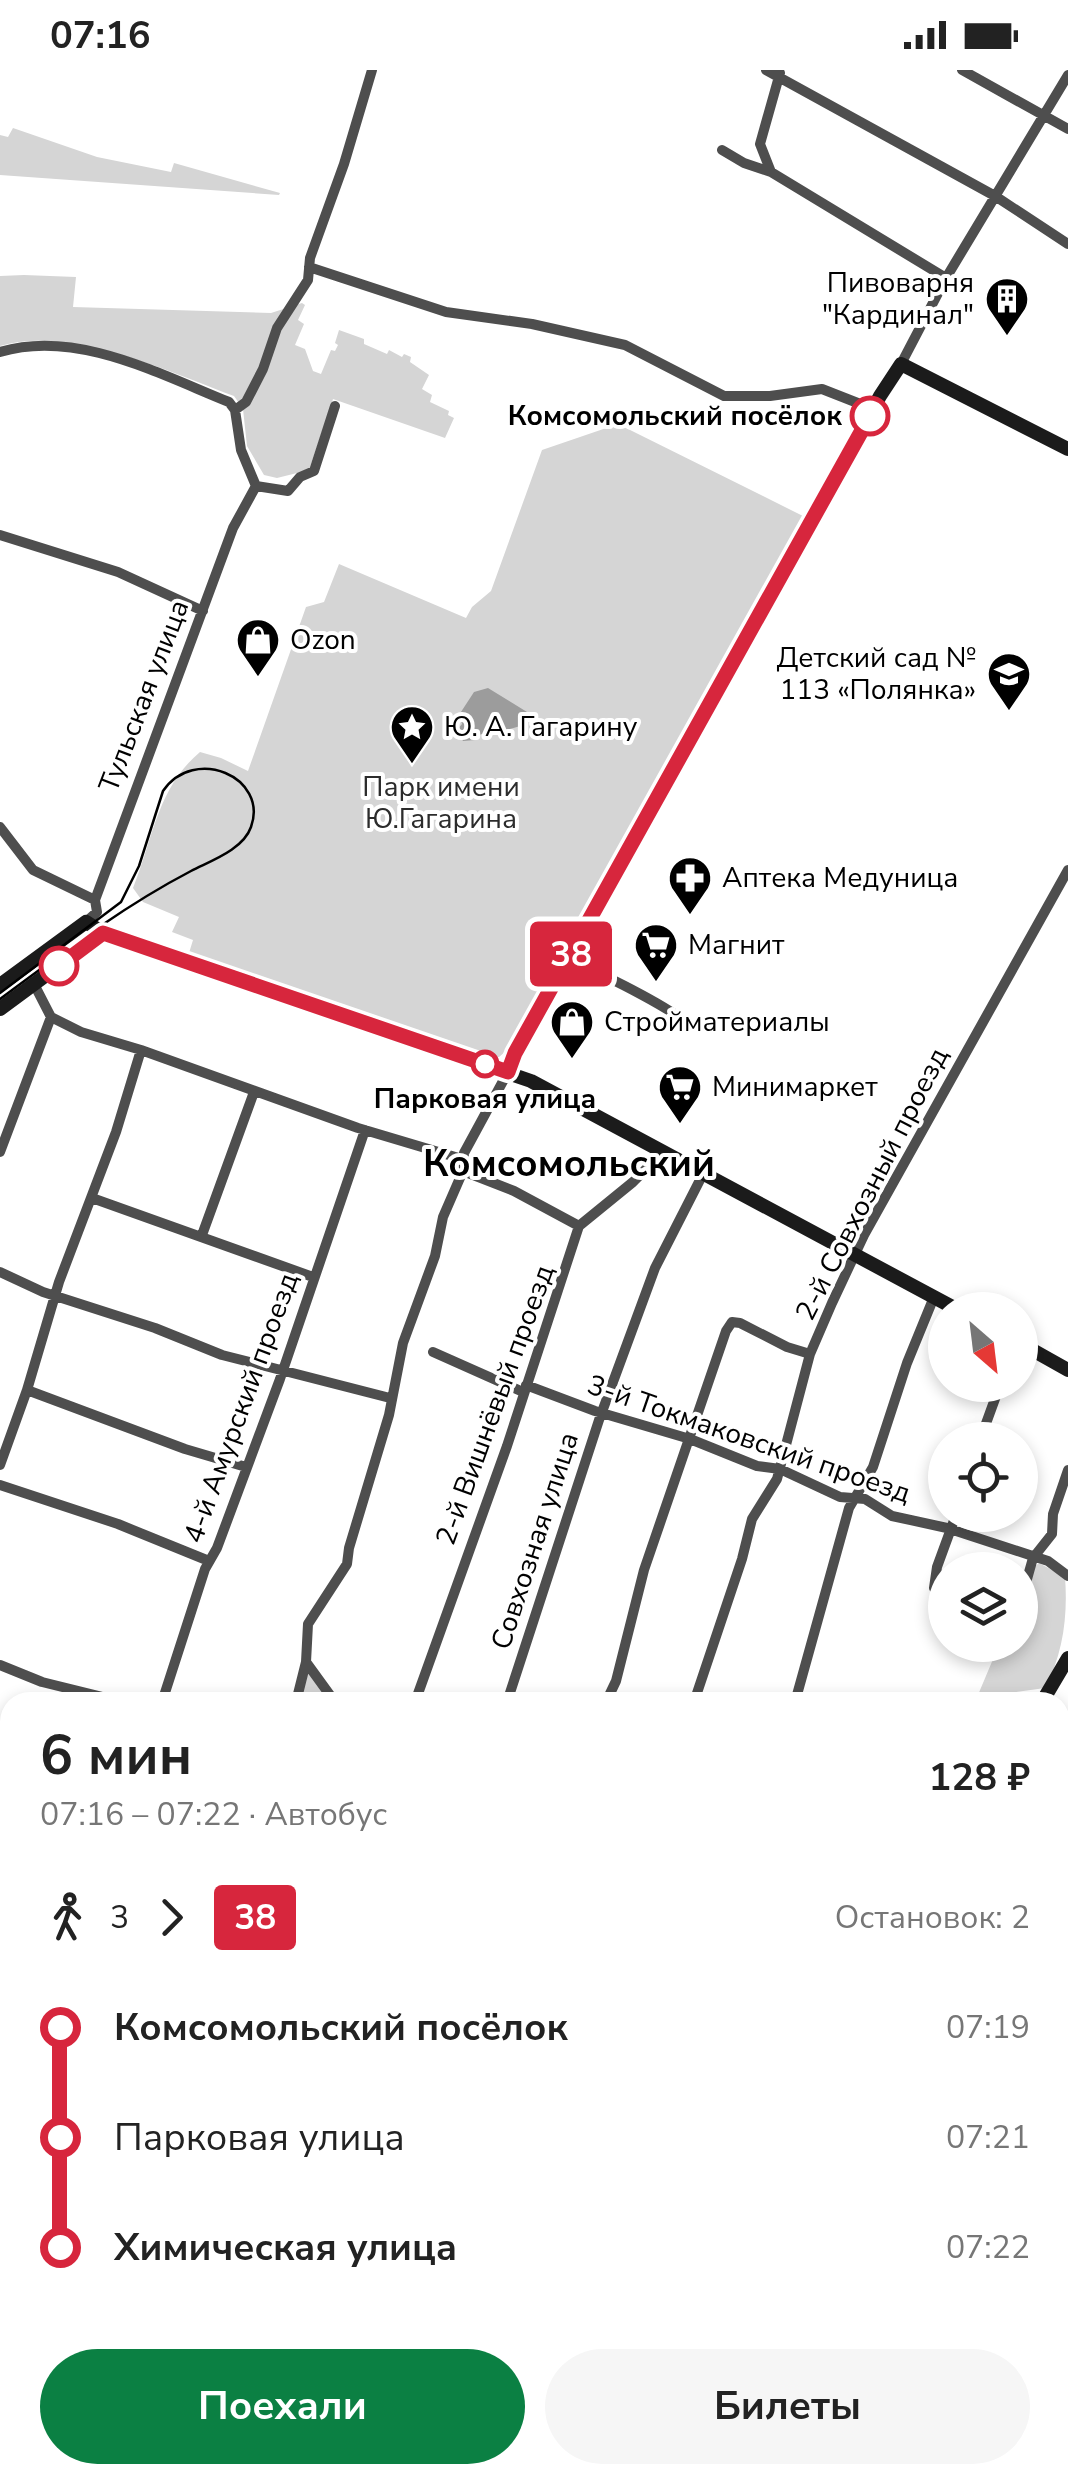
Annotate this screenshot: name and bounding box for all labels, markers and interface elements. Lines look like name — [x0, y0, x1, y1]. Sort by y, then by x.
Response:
text: 07:16 — [50, 10, 151, 61]
place label: Пивоварня "Кардинал" — [822, 264, 974, 334]
building icon: Пивоварня "Кардинал" — [984, 276, 1030, 337]
place label: Комсомольский посёлок — [508, 397, 842, 435]
marker: Комсомольский посёлок — [851, 397, 889, 435]
street label: Тульская улица — [90, 594, 198, 798]
shop icon: Ozon — [235, 617, 281, 678]
place label: Ozon — [290, 621, 356, 659]
place label: Детский сад № 113 «Полянка» — [776, 639, 976, 709]
school or university icon: Детский сад № 113 «Полянка» — [986, 651, 1032, 712]
place icon: Ю. А. Гагарину — [389, 704, 435, 765]
place label: Ю. А. Гагарину — [444, 708, 638, 746]
park label: Парк имени Ю.Гагарина — [362, 768, 520, 838]
pharmacy icon: Аптека Медуница — [667, 855, 713, 916]
place label: Аптека Медуница — [722, 859, 958, 897]
line badge: 38 — [526, 922, 616, 986]
supermarket icon: Магнит — [633, 922, 679, 983]
place label: Магнит — [688, 926, 785, 964]
text: 38 — [550, 931, 592, 978]
unlabelled marker — [40, 947, 78, 985]
shop icon: Стройматериалы — [549, 999, 595, 1060]
place label: Стройматериалы — [604, 1003, 830, 1041]
street label: 2-й Совхозный проезд — [787, 1041, 957, 1327]
marker: Парковая улица — [472, 1051, 498, 1077]
supermarket icon: Минимаркет — [657, 1064, 703, 1125]
place label: Минимаркет — [712, 1068, 878, 1106]
place label: Парковая улица — [374, 1080, 596, 1118]
district label: Комсомольский — [423, 1138, 715, 1189]
street label: 2-й Вишнёвый проезд — [427, 1260, 563, 1550]
street label: 4-й Амурский проезд — [174, 1268, 308, 1548]
north arrow — [928, 1292, 1038, 1402]
map controls — [928, 1292, 1038, 1662]
street label: 3-й Токмаковский проезд — [582, 1366, 916, 1512]
button: locate — [928, 1422, 1038, 1532]
street label: Совхозная улица — [482, 1428, 588, 1654]
button: layers — [928, 1552, 1038, 1662]
text: 6 мин — [40, 1718, 192, 1793]
text: 128 ₽ — [929, 1752, 1030, 1803]
text: 07:16 – 07:22 · Автобус — [40, 1793, 387, 1836]
icon: walk — [40, 1890, 95, 1945]
icon: forward — [144, 1890, 199, 1945]
text: 38 — [234, 1894, 276, 1941]
text: 3 — [110, 1896, 129, 1939]
text: Остановок: 2 — [835, 1896, 1030, 1939]
text: Комсомольский посёлок — [114, 2002, 568, 2053]
text: 07:19 — [946, 2006, 1030, 2049]
text: Парковая улица — [114, 2112, 405, 2163]
text: 07:21 — [946, 2116, 1030, 2159]
text: Химическая улица — [114, 2222, 457, 2273]
text: 07:22 — [946, 2226, 1030, 2269]
button: Поехали — [40, 2349, 525, 2464]
button: Билеты — [545, 2349, 1030, 2464]

